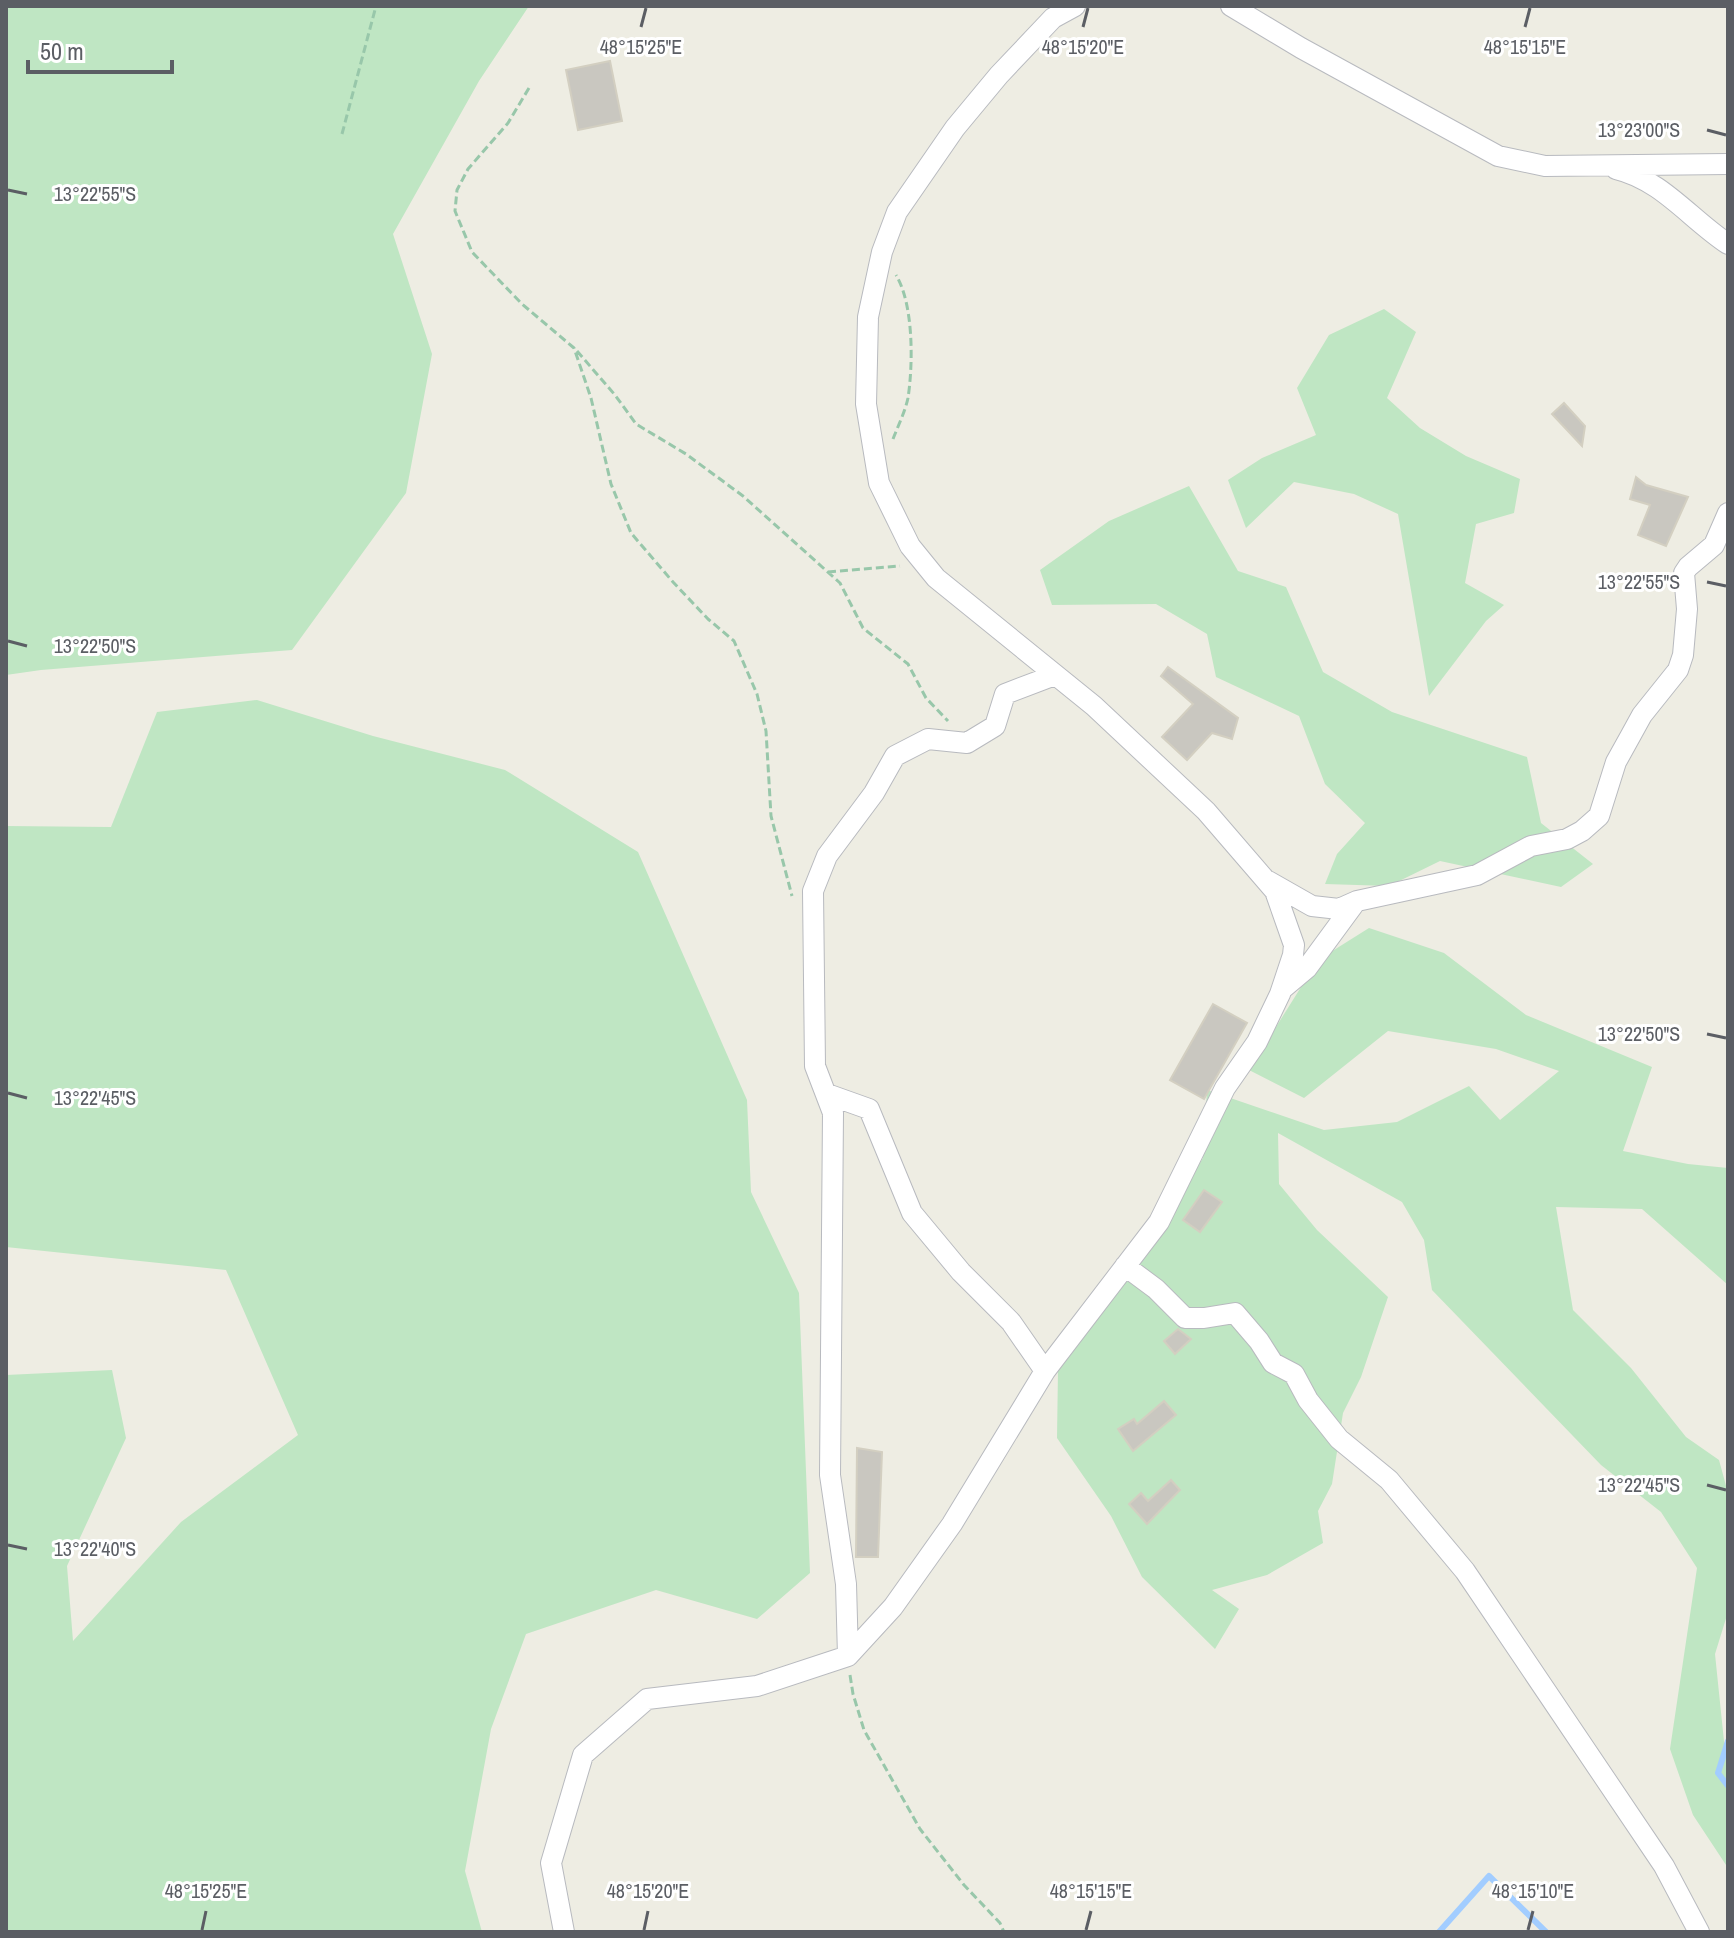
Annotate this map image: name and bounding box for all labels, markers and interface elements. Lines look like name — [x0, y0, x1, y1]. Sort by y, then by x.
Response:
scale bar — [28, 24, 172, 74]
text: 48°15'25"E — [600, 33, 682, 60]
text: 48°15'20"E — [1042, 33, 1124, 60]
text: 48°15'15"E — [1484, 33, 1566, 60]
text: 50 m — [40, 35, 84, 67]
text: 13°23'00"S — [1598, 116, 1680, 143]
text: 13°22'55"S — [54, 180, 136, 207]
text: 13°22'55"S — [1598, 568, 1680, 595]
text: 13°22'50"S — [54, 632, 136, 659]
text: 13°22'50"S — [1598, 1020, 1680, 1047]
text: 13°22'45"S — [54, 1084, 136, 1111]
text: 13°22'45"S — [1598, 1471, 1680, 1498]
text: 13°22'40"S — [54, 1535, 136, 1562]
text: 48°15'25"E — [165, 1877, 247, 1904]
text: 48°15'20"E — [607, 1877, 689, 1904]
text: 48°15'15"E — [1050, 1877, 1132, 1904]
text: 48°15'10"E — [1492, 1877, 1574, 1904]

